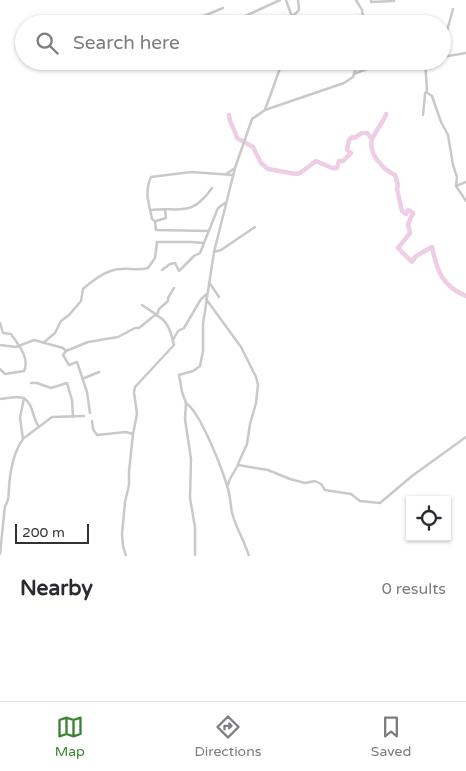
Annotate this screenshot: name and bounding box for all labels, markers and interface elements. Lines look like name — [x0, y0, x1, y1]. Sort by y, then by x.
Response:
search box — [15, 15, 451, 70]
icon: search — [33, 29, 61, 57]
text: Search here — [73, 32, 180, 54]
map controls — [406, 496, 451, 541]
button: locate — [406, 496, 451, 541]
scale bar — [15, 521, 89, 544]
text: 200 m — [22, 524, 65, 541]
text: Nearby — [20, 576, 93, 601]
text: 0 results — [382, 579, 446, 599]
tab: Map — [55, 713, 85, 760]
tab: Directions — [194, 713, 261, 760]
tab: Saved — [371, 713, 411, 760]

